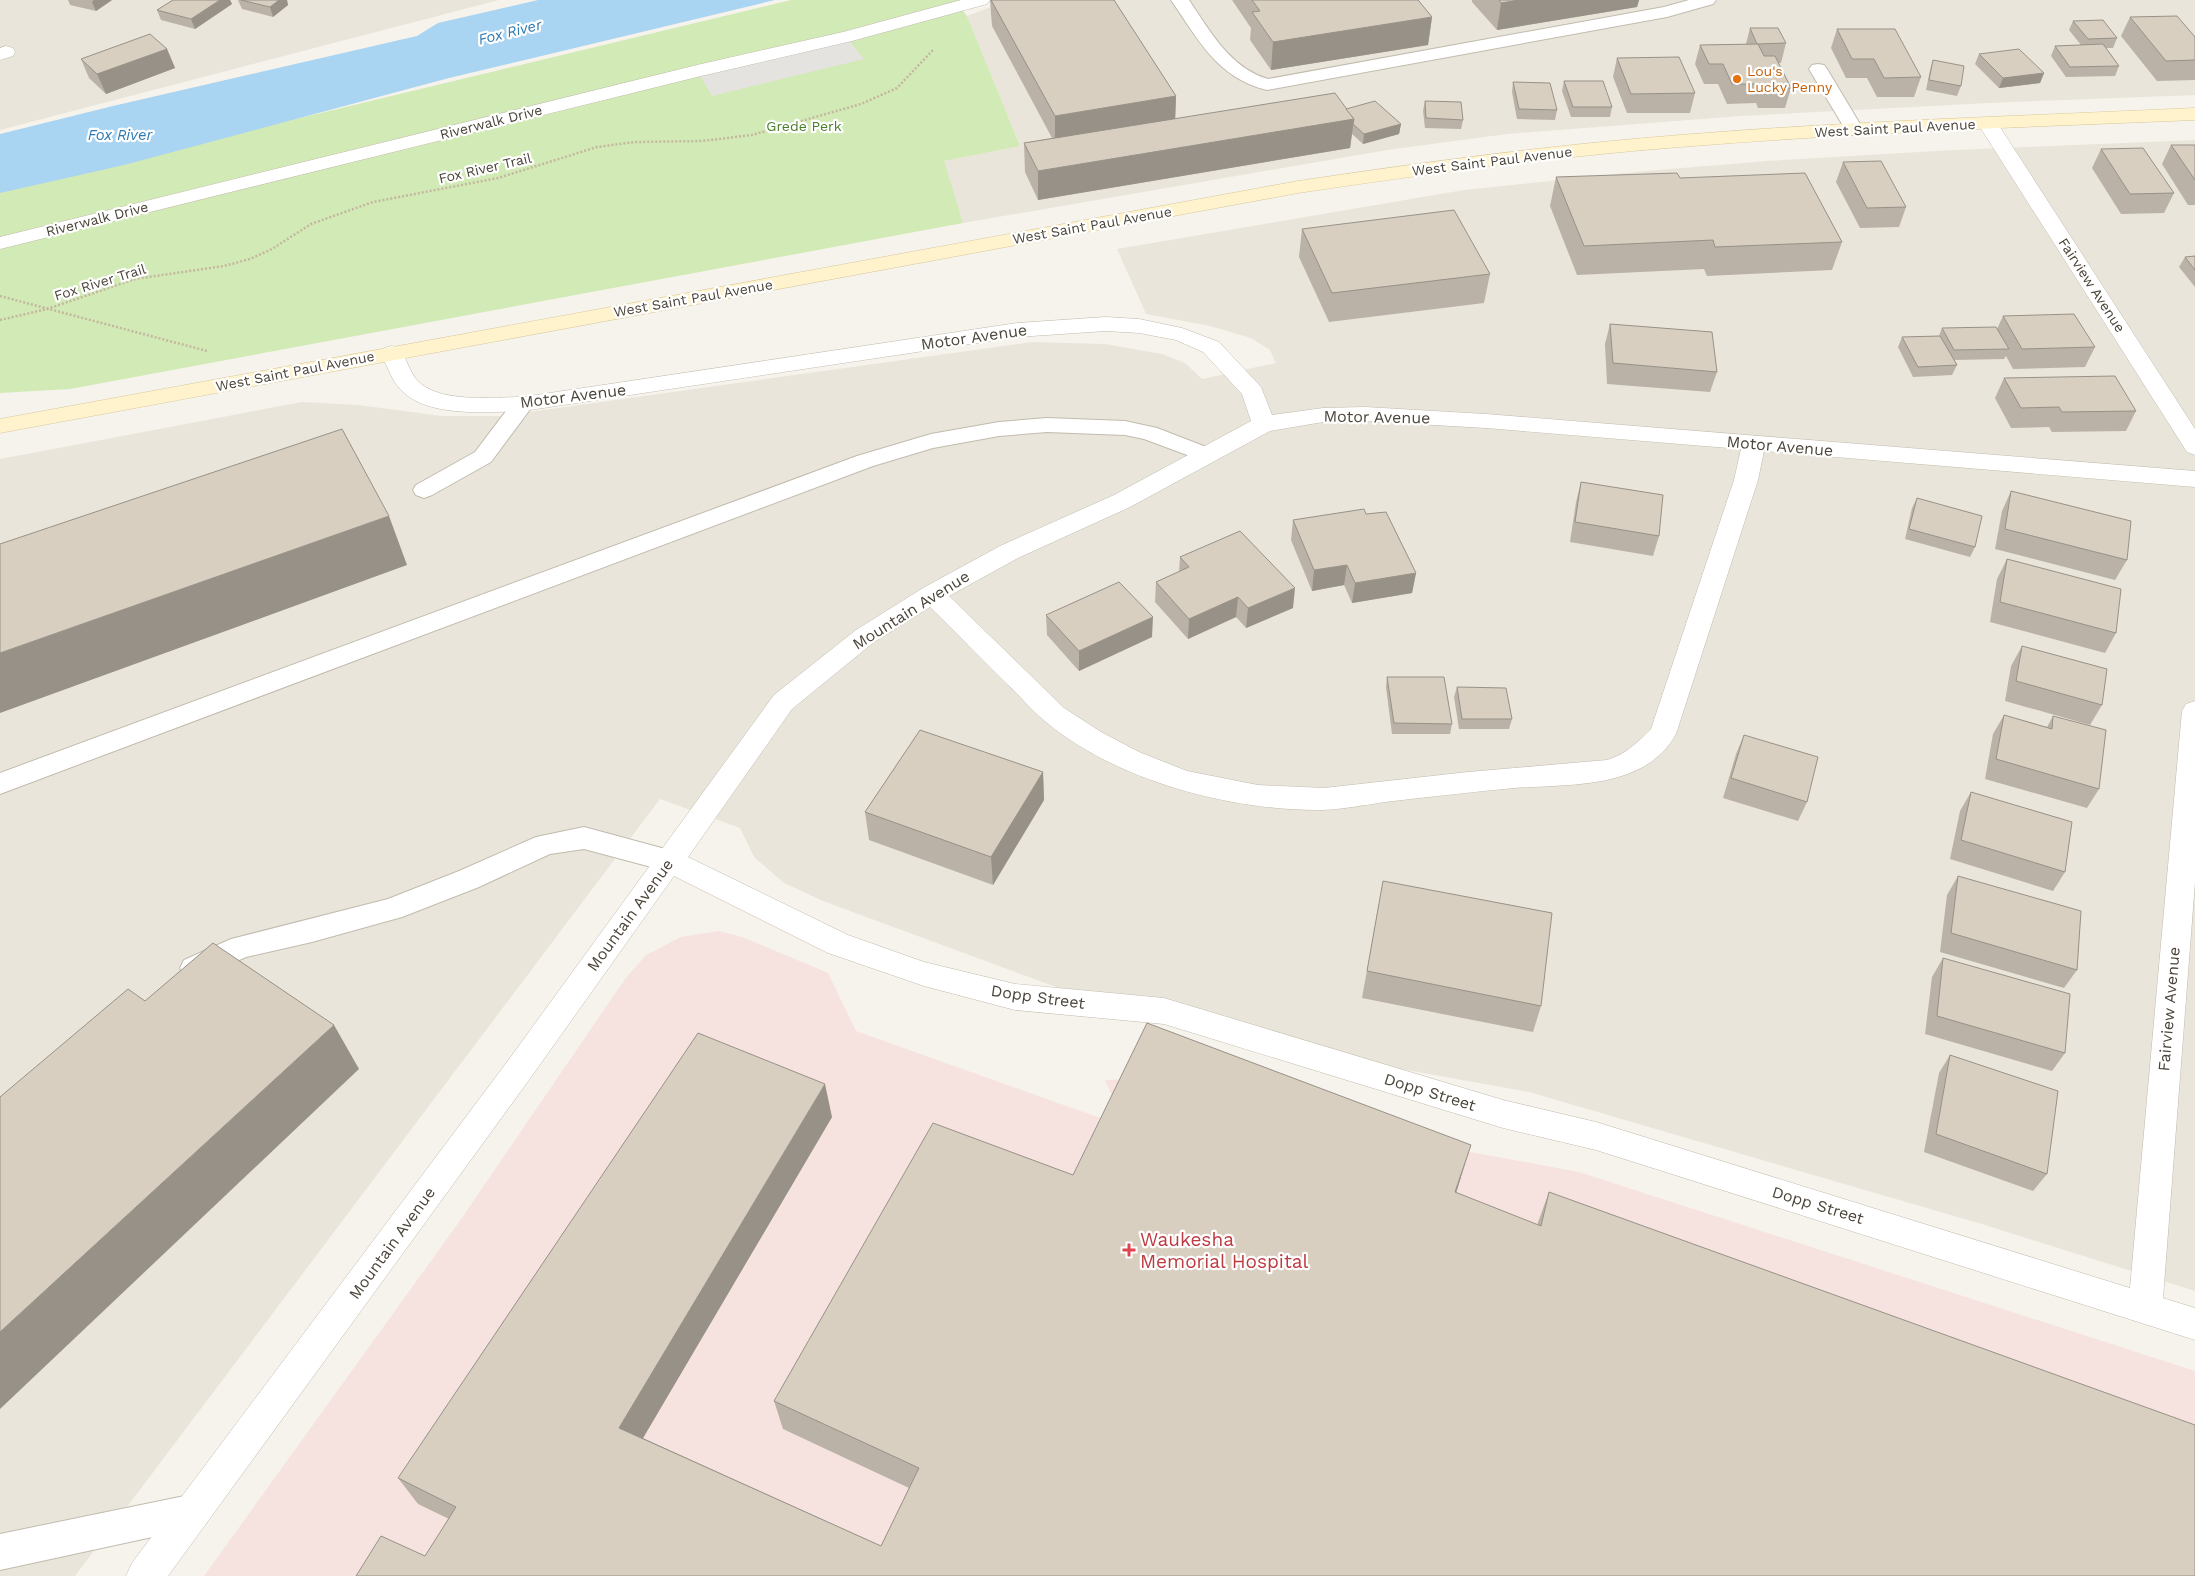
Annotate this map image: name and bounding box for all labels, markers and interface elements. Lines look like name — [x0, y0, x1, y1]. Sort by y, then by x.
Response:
water label: Fox River — [476, 15, 545, 49]
place label: Lou's Lucky Penny — [1747, 63, 1833, 95]
marker: Lou's Lucky Penny — [1731, 73, 1743, 85]
street label: Riverwalk Drive — [438, 102, 544, 142]
street label: West Saint Paul Avenue — [1814, 116, 1976, 140]
park label: Grede Perk — [766, 118, 842, 134]
water label: Fox River — [88, 126, 154, 144]
street label: West Saint Paul Avenue — [1411, 143, 1573, 179]
street label: Fox River Trail — [437, 149, 534, 186]
street label: Riverwalk Drive — [44, 199, 150, 239]
street label: West Saint Paul Avenue — [1011, 203, 1173, 247]
street label: Fairview Avenue — [2056, 235, 2128, 335]
street label: Fox River Trail — [52, 260, 148, 304]
street label: West Saint Paul Avenue — [612, 276, 774, 320]
street label: Motor Avenue — [920, 320, 1028, 354]
street label: West Saint Paul Avenue — [214, 348, 376, 394]
street label: Motor Avenue — [519, 380, 627, 412]
street label: Motor Avenue — [1323, 407, 1431, 427]
street label: Motor Avenue — [1726, 432, 1834, 460]
street label: Mountain Avenue — [849, 566, 973, 654]
street label: Mountain Avenue — [583, 855, 677, 975]
street label: Fairview Avenue — [2154, 946, 2184, 1072]
street label: Dopp Street — [990, 981, 1087, 1013]
street label: Dopp Street — [1382, 1069, 1478, 1115]
street label: Dopp Street — [1770, 1182, 1866, 1228]
street label: Mountain Avenue — [345, 1183, 439, 1303]
place label: Waukesha Memorial Hospital — [1140, 1228, 1309, 1273]
marker: Waukesha Memorial Hospital — [1122, 1243, 1136, 1257]

